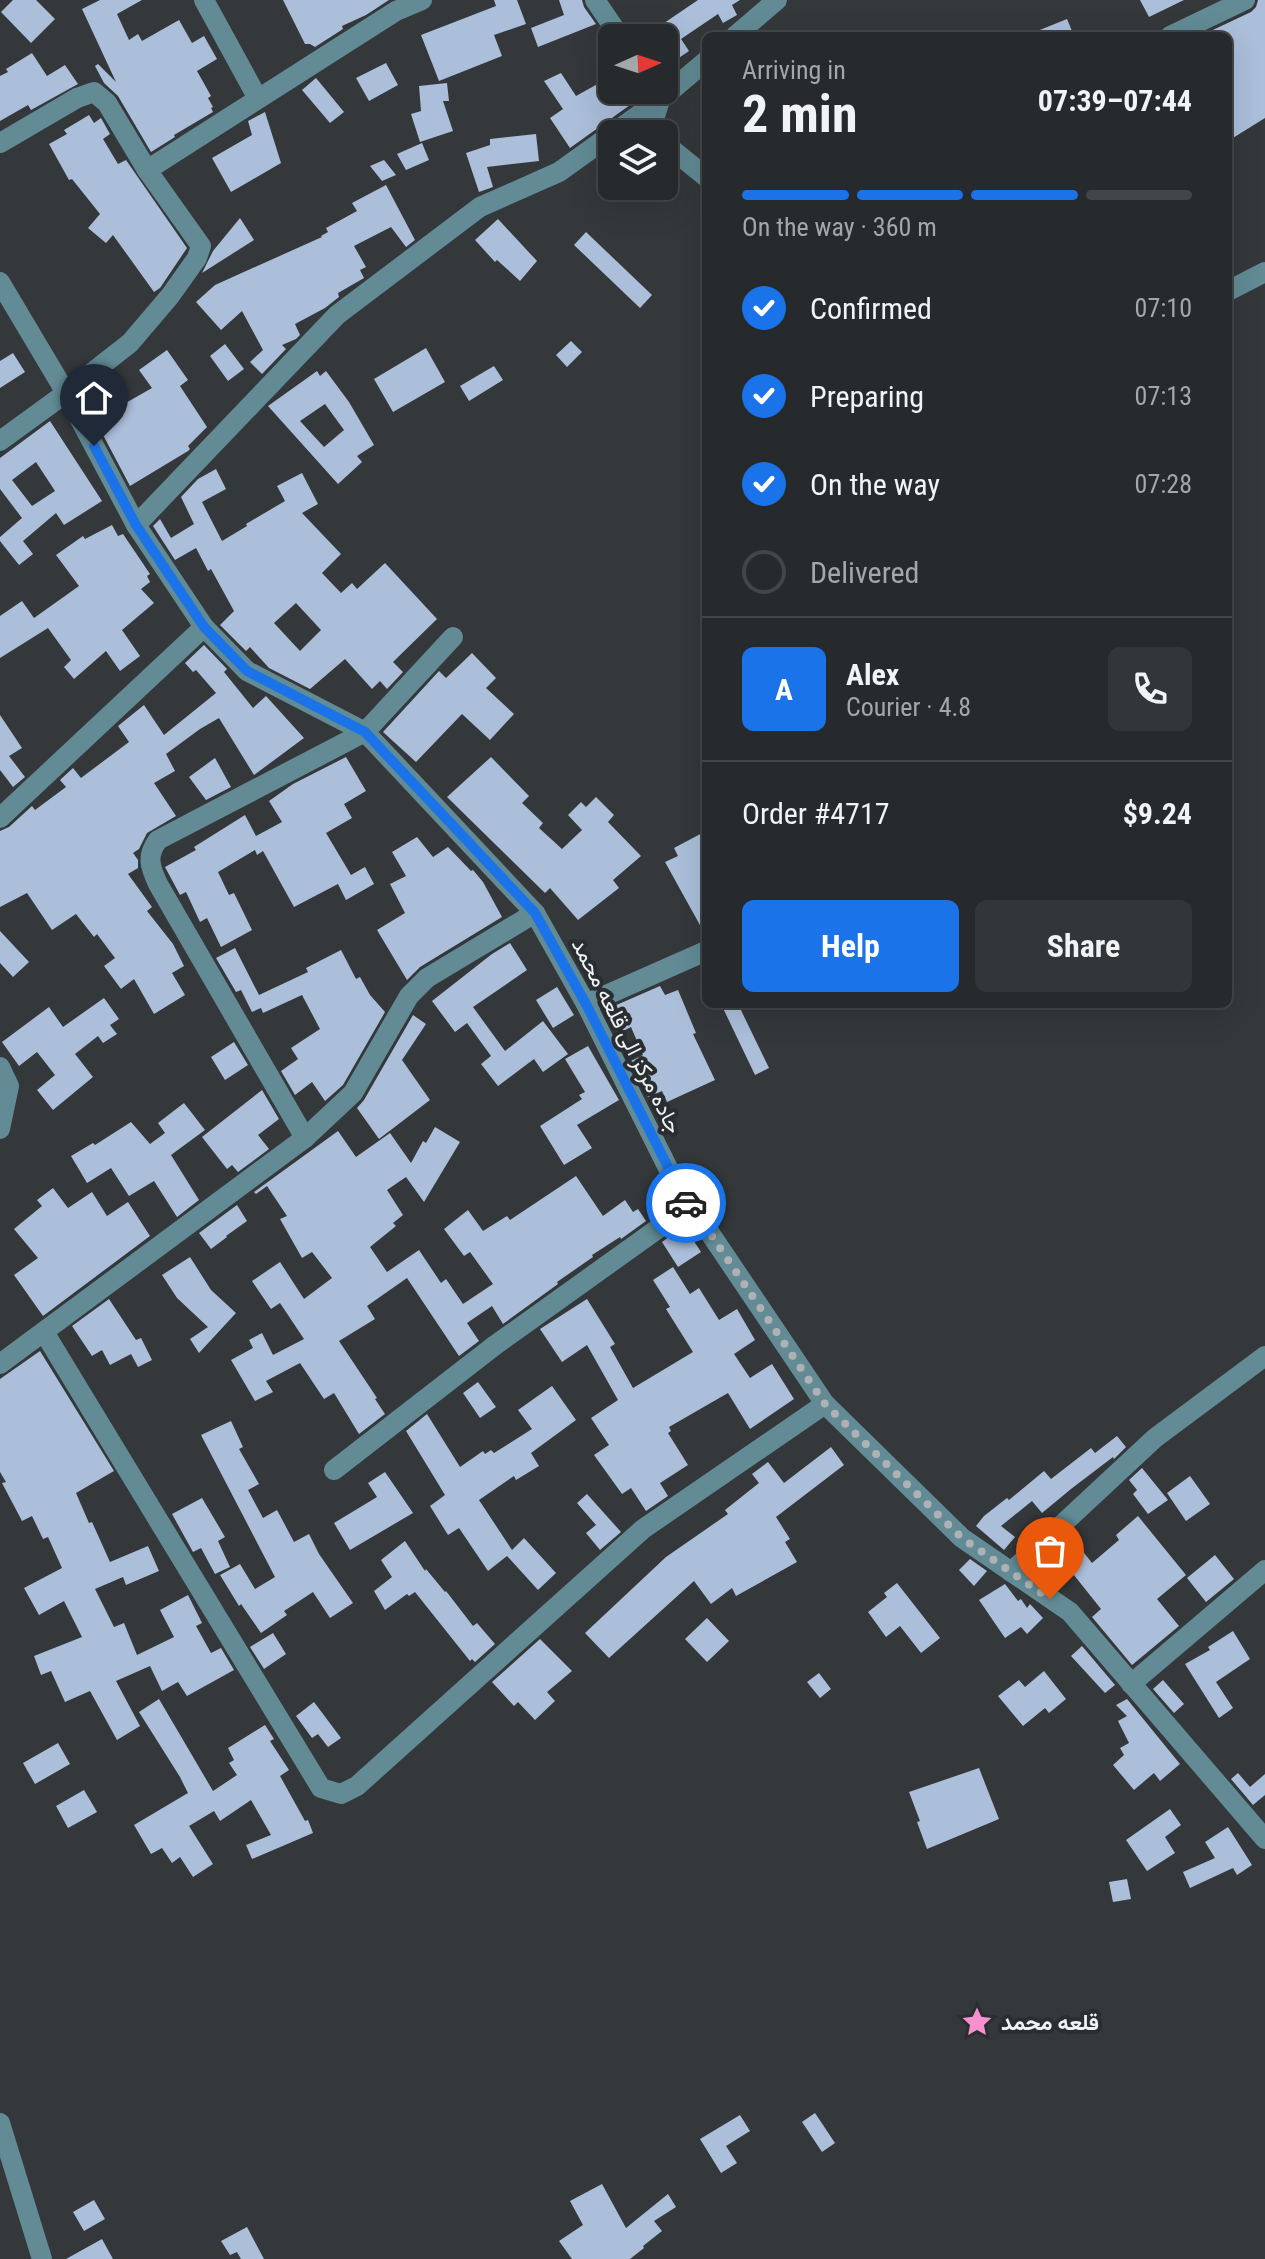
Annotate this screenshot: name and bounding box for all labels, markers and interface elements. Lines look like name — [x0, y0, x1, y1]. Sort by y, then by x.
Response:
north arrow — [598, 24, 678, 104]
map controls — [598, 24, 678, 200]
text: Arriving in — [742, 55, 846, 85]
text: 07:39–07:44 — [1038, 83, 1192, 118]
text: 2 min — [742, 84, 858, 145]
button: layers — [598, 120, 678, 200]
text: On the way · 360 m — [742, 212, 937, 242]
icon: check — [742, 286, 786, 330]
text: Confirmed — [810, 291, 932, 326]
text: 07:10 — [1135, 293, 1192, 323]
pin — [60, 364, 128, 446]
icon: check — [742, 374, 786, 418]
icon: home — [72, 376, 116, 420]
text: Preparing — [810, 379, 924, 414]
text: 07:13 — [1135, 381, 1192, 411]
icon: check — [742, 462, 786, 506]
text: On the way — [810, 467, 940, 502]
text: 07:28 — [1135, 469, 1192, 499]
text: Delivered — [810, 555, 919, 590]
button: phone — [1108, 647, 1192, 731]
text: Alex — [846, 657, 899, 692]
text: A — [775, 672, 793, 707]
text: Courier · 4.8 — [846, 692, 971, 722]
text: Order #4717 — [742, 796, 890, 831]
text: $9.24 — [1123, 796, 1192, 831]
button: Help — [742, 900, 959, 992]
button: Share — [975, 900, 1192, 992]
street label: جاده مرکز الی قلعه محمد — [566, 934, 687, 1138]
courier — [646, 1163, 726, 1243]
icon: car — [664, 1181, 708, 1225]
pin — [1016, 1517, 1084, 1599]
icon: bag — [1028, 1529, 1072, 1573]
place icon: قلعه محمد — [960, 2005, 994, 2039]
place label: قلعه محمد — [1001, 2010, 1099, 2035]

